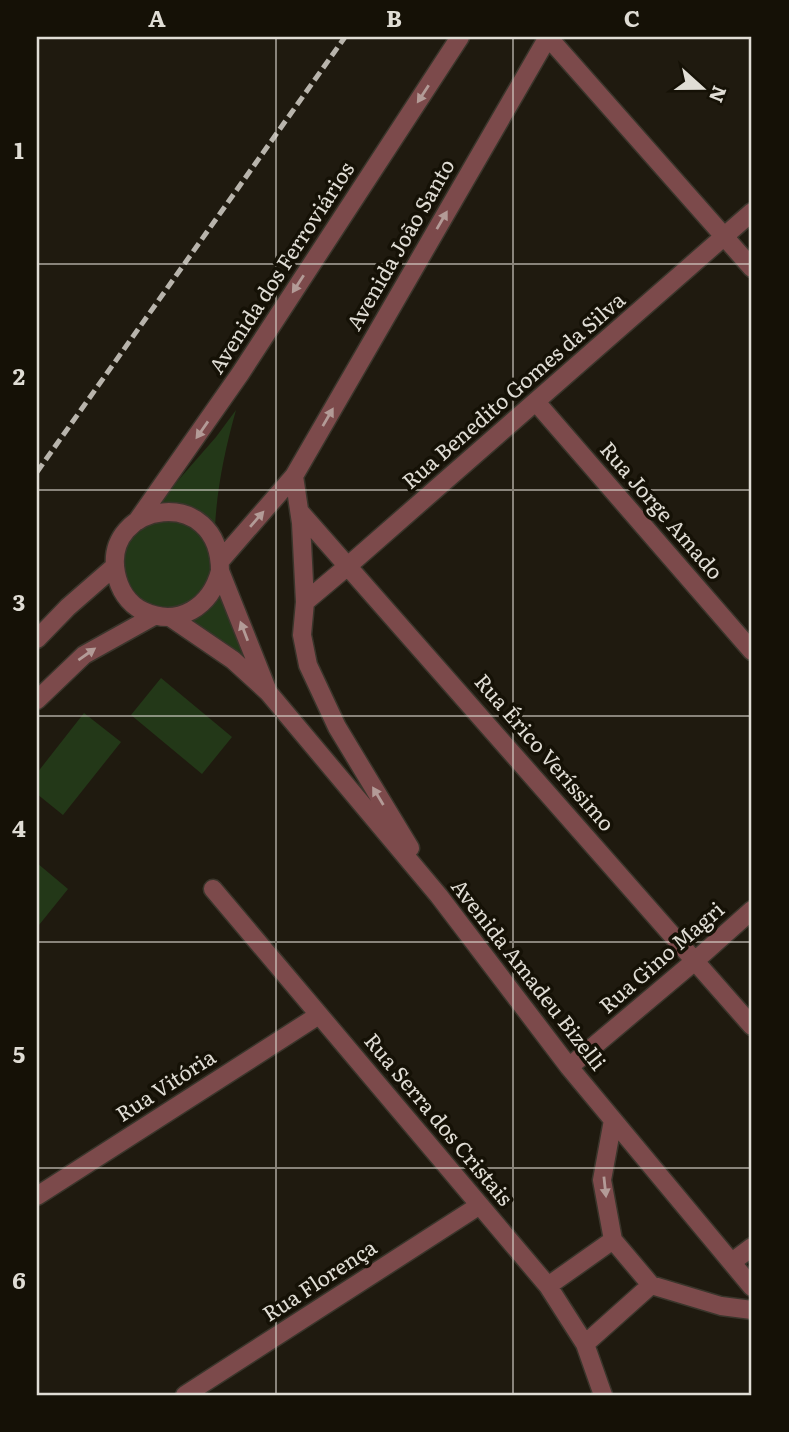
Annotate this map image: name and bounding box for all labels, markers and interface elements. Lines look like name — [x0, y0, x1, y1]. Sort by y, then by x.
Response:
text: A — [148, 0, 166, 34]
text: B — [386, 0, 402, 34]
text: C — [624, 0, 640, 34]
north arrow — [666, 52, 736, 122]
text: N — [703, 82, 735, 107]
one-way arrow — [416, 85, 430, 103]
text: 1 — [14, 132, 24, 166]
street label: Avenida João Santo — [337, 152, 461, 335]
street label: Avenida dos Ferroviários — [200, 155, 360, 379]
one-way arrow — [436, 211, 448, 230]
one-way arrow — [292, 275, 305, 294]
street label: Rua Benedito Gomes da Silva — [394, 283, 631, 495]
text: 2 — [13, 358, 25, 392]
one-way arrow — [322, 408, 335, 427]
one-way arrow — [195, 421, 209, 439]
street label: Rua Jorge Amado — [594, 434, 732, 585]
one-way arrow — [249, 510, 264, 527]
text: 3 — [13, 584, 25, 618]
one-way arrow — [239, 621, 250, 642]
one-way arrow — [78, 647, 96, 661]
street label: Rua Érico Veríssimo — [469, 666, 623, 837]
one-way arrow — [372, 786, 385, 805]
text: 4 — [12, 810, 26, 844]
street label: Avenida Amadeu Bizelli — [445, 871, 615, 1076]
street label: Rua Gino Magri — [591, 893, 730, 1019]
street label: Rua Serra dos Cristais — [358, 1025, 522, 1211]
text: 5 — [13, 1036, 25, 1070]
street label: Rua Vitória — [109, 1040, 221, 1128]
one-way arrow — [599, 1176, 610, 1198]
street label: Rua Florença — [255, 1230, 382, 1327]
text: 6 — [12, 1262, 26, 1296]

